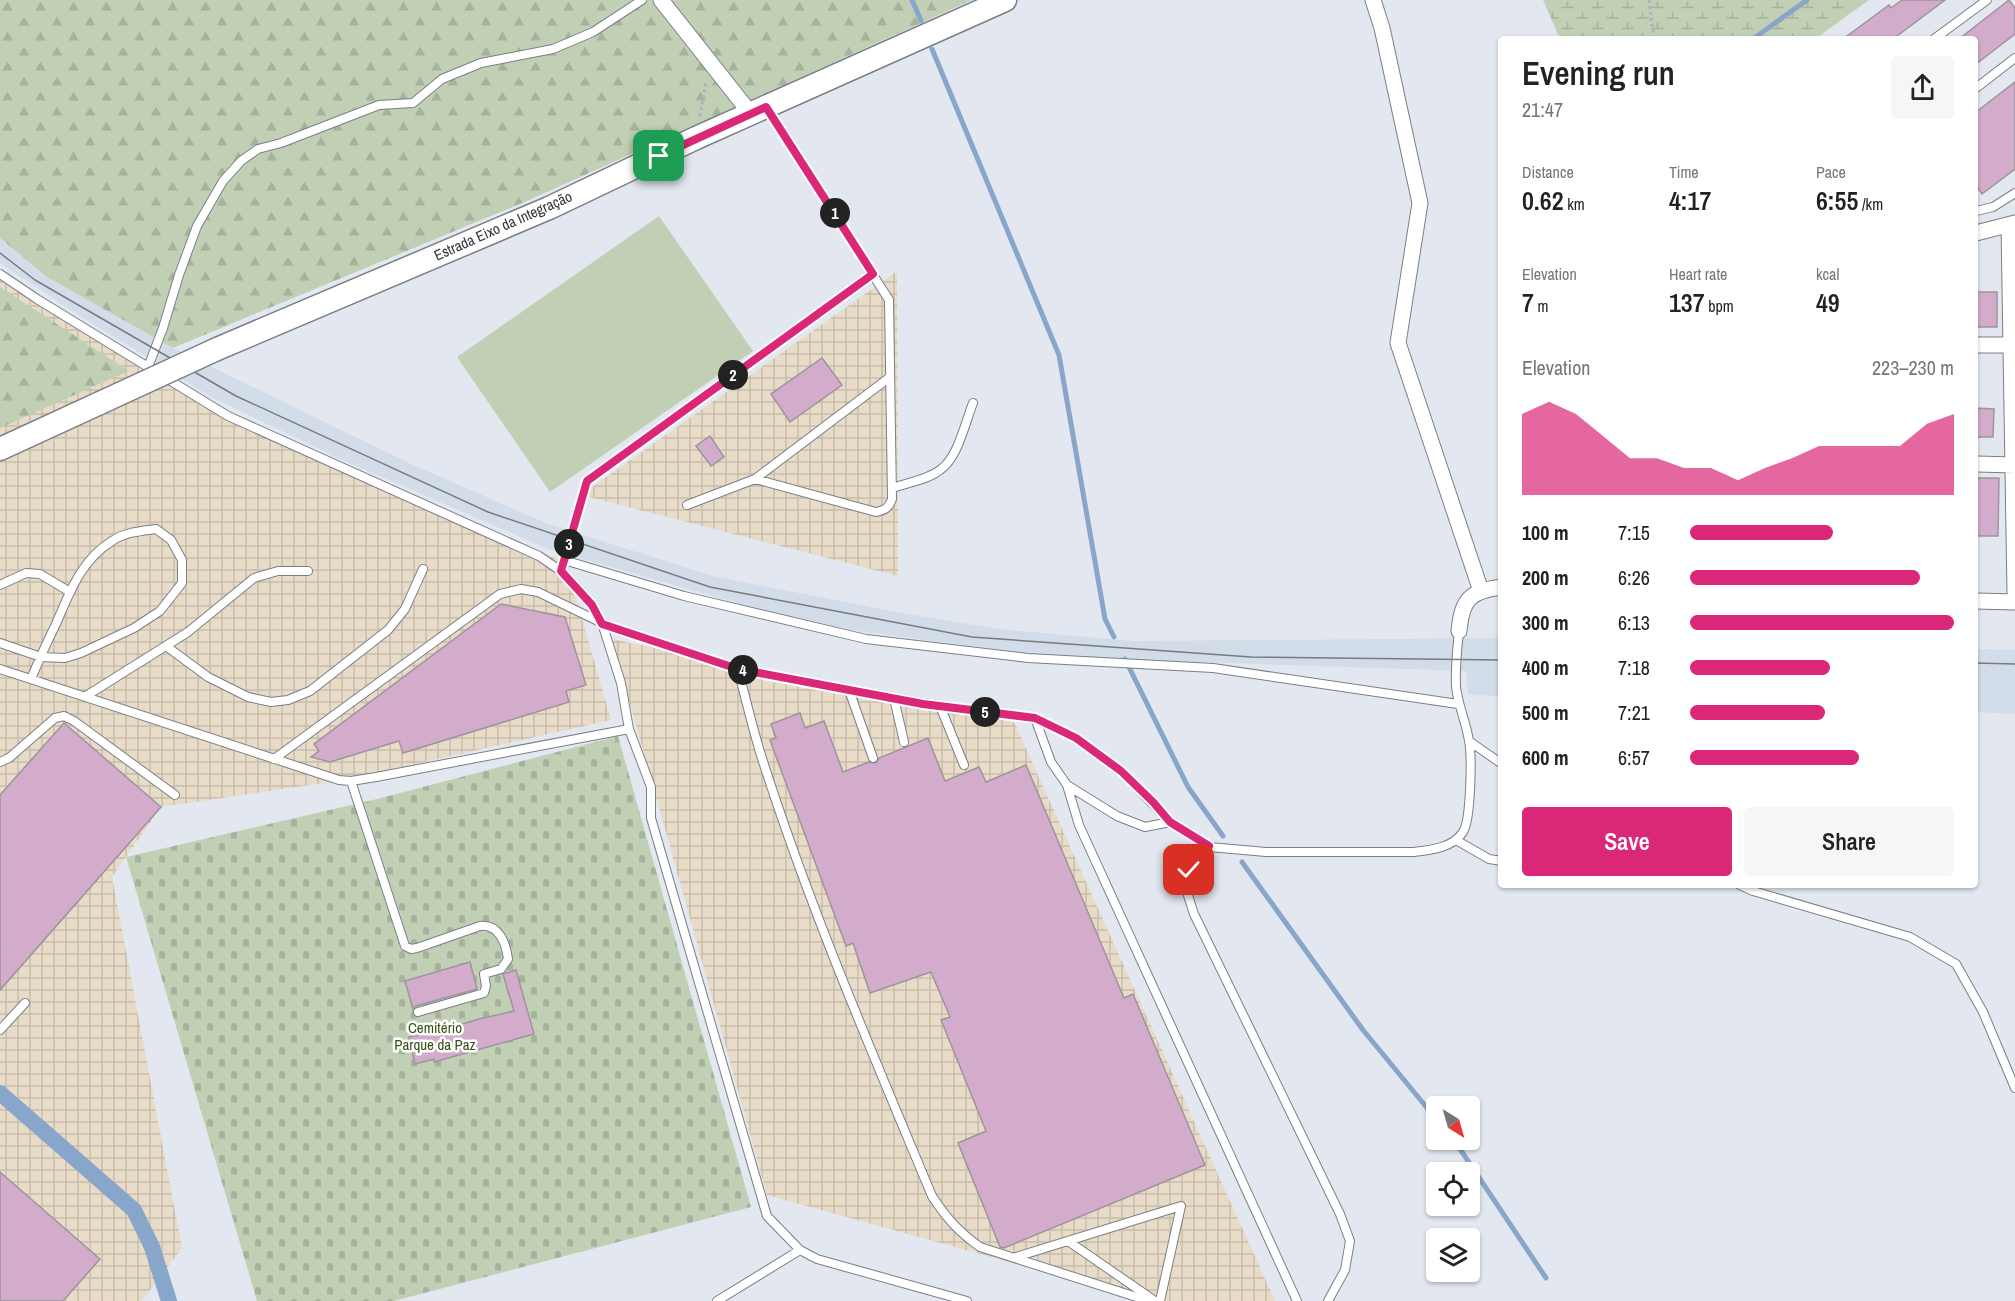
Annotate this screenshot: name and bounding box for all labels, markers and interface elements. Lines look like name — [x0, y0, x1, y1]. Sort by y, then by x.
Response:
text: Evening run — [1522, 51, 1675, 95]
button: share — [1891, 56, 1954, 119]
text: 21:47 — [1522, 96, 1563, 123]
pin — [633, 130, 684, 181]
icon: arrive — [642, 139, 675, 172]
text: Distance — [1522, 161, 1574, 183]
text: Time — [1669, 161, 1699, 183]
text: Pace — [1816, 161, 1846, 183]
text: 0.62 — [1522, 183, 1564, 218]
text: 4:17 — [1669, 183, 1711, 218]
text: 6:55 — [1816, 183, 1858, 218]
street label: Estrada Eixo da Integração — [430, 186, 575, 265]
text: km — [1564, 193, 1585, 215]
text: /km — [1858, 193, 1883, 215]
pin: 1 — [820, 198, 850, 228]
text: 1 — [831, 202, 839, 224]
text: Elevation — [1522, 263, 1577, 285]
text: Heart rate — [1669, 263, 1727, 285]
text: kcal — [1816, 263, 1839, 285]
text: 7 — [1522, 285, 1534, 320]
text: 137 — [1669, 285, 1705, 320]
text: 49 — [1816, 285, 1840, 320]
text: m — [1534, 295, 1548, 317]
text: bpm — [1705, 295, 1734, 317]
text: Elevation — [1522, 354, 1590, 381]
text: 223–230 m — [1872, 354, 1954, 381]
pin: 2 — [718, 360, 748, 390]
text: 2 — [729, 364, 737, 386]
text: 100 m — [1522, 519, 1569, 546]
text: 7:15 — [1618, 519, 1650, 546]
pin: 3 — [554, 529, 584, 559]
text: 3 — [565, 533, 573, 555]
text: 200 m — [1522, 564, 1569, 591]
text: 6:26 — [1618, 564, 1650, 591]
text: 300 m — [1522, 609, 1569, 636]
text: 6:13 — [1618, 609, 1650, 636]
text: 400 m — [1522, 654, 1569, 681]
text: 7:18 — [1618, 654, 1650, 681]
pin: 4 — [728, 655, 758, 685]
text: 4 — [739, 659, 747, 681]
pin: 5 — [970, 697, 1000, 727]
text: 500 m — [1522, 699, 1569, 726]
text: 7:21 — [1618, 699, 1650, 726]
text: 5 — [981, 701, 989, 723]
text: 600 m — [1522, 744, 1569, 771]
text: 6:57 — [1618, 744, 1650, 771]
button: Save — [1522, 807, 1732, 876]
button: Share — [1744, 807, 1954, 876]
pin — [1163, 844, 1214, 895]
icon: check — [1172, 853, 1205, 886]
park label: Cemitério Parque da Paz — [394, 1017, 476, 1055]
north arrow — [1426, 1096, 1480, 1150]
map controls — [1426, 1096, 1480, 1282]
button: locate — [1426, 1162, 1480, 1216]
button: layers — [1426, 1228, 1480, 1282]

